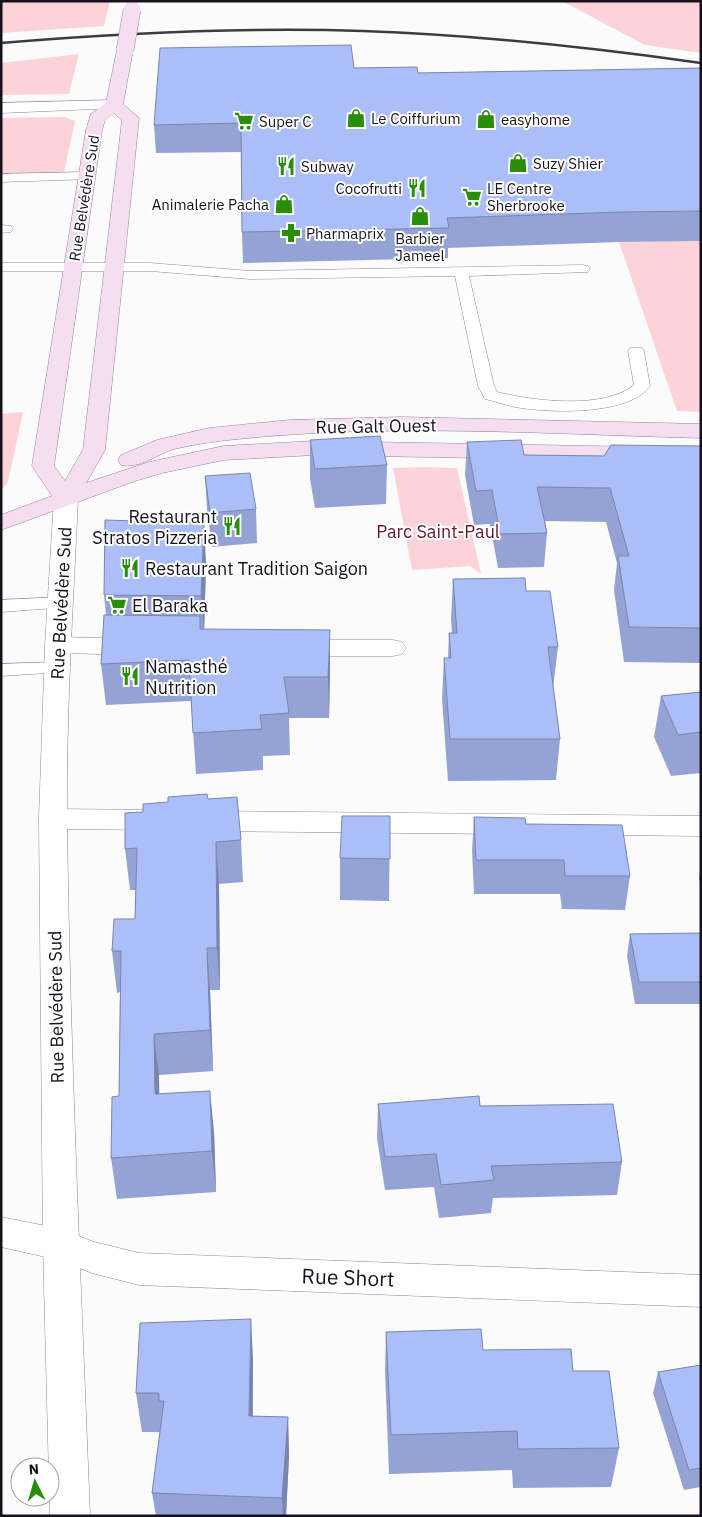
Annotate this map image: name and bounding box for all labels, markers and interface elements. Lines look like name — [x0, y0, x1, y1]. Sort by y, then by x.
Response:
shop icon: Le Coiffurium — [345, 107, 367, 129]
shop icon: easyhome — [475, 108, 497, 130]
place label: Le Coiffurium — [371, 109, 461, 128]
supermarket icon: Super C — [233, 110, 255, 132]
place label: easyhome — [501, 110, 570, 129]
place label: Super C — [259, 112, 312, 131]
street label: Rue Belvédère Sud — [65, 134, 103, 262]
shop icon: Suzy Shier — [507, 152, 529, 174]
place label: Suzy Shier — [533, 154, 603, 173]
restaurant icon: Subway — [275, 155, 297, 177]
place label: Subway — [301, 157, 354, 176]
restaurant icon: Cocofrutti — [406, 177, 428, 199]
place label: Cocofrutti — [335, 179, 402, 198]
place label: LE Centre Sherbrooke — [487, 179, 565, 215]
supermarket icon: LE Centre Sherbrooke — [461, 186, 483, 208]
shop icon: Animalerie Pacha — [273, 193, 295, 215]
place label: Animalerie Pacha — [152, 195, 269, 214]
shop icon: Barbier Jameel — [409, 205, 431, 227]
pharmacy icon: Pharmaprix — [280, 222, 302, 244]
place label: Pharmaprix — [306, 224, 384, 243]
place label: Barbier Jameel — [395, 229, 445, 265]
street label: Rue Galt Ouest — [315, 413, 437, 439]
place label: Restaurant Stratos Pizzeria — [92, 505, 217, 549]
restaurant icon: Restaurant Stratos Pizzeria — [221, 515, 243, 537]
park label: Parc Saint-Paul — [376, 520, 500, 543]
street label: Rue Belvédère Sud — [46, 526, 76, 680]
restaurant icon: Restaurant Tradition Saigon — [119, 557, 141, 579]
place label: Restaurant Tradition Saigon — [145, 557, 368, 580]
supermarket icon: El Baraka — [106, 594, 128, 616]
place label: El Baraka — [132, 594, 209, 617]
place label: Namasthé Nutrition — [145, 655, 228, 699]
restaurant icon: Namasthé Nutrition — [119, 665, 141, 687]
street label: Rue Belvédère Sud — [43, 930, 69, 1084]
street label: Rue Short — [301, 1261, 395, 1293]
north arrow — [10, 1457, 60, 1507]
text: N — [28, 1460, 40, 1478]

